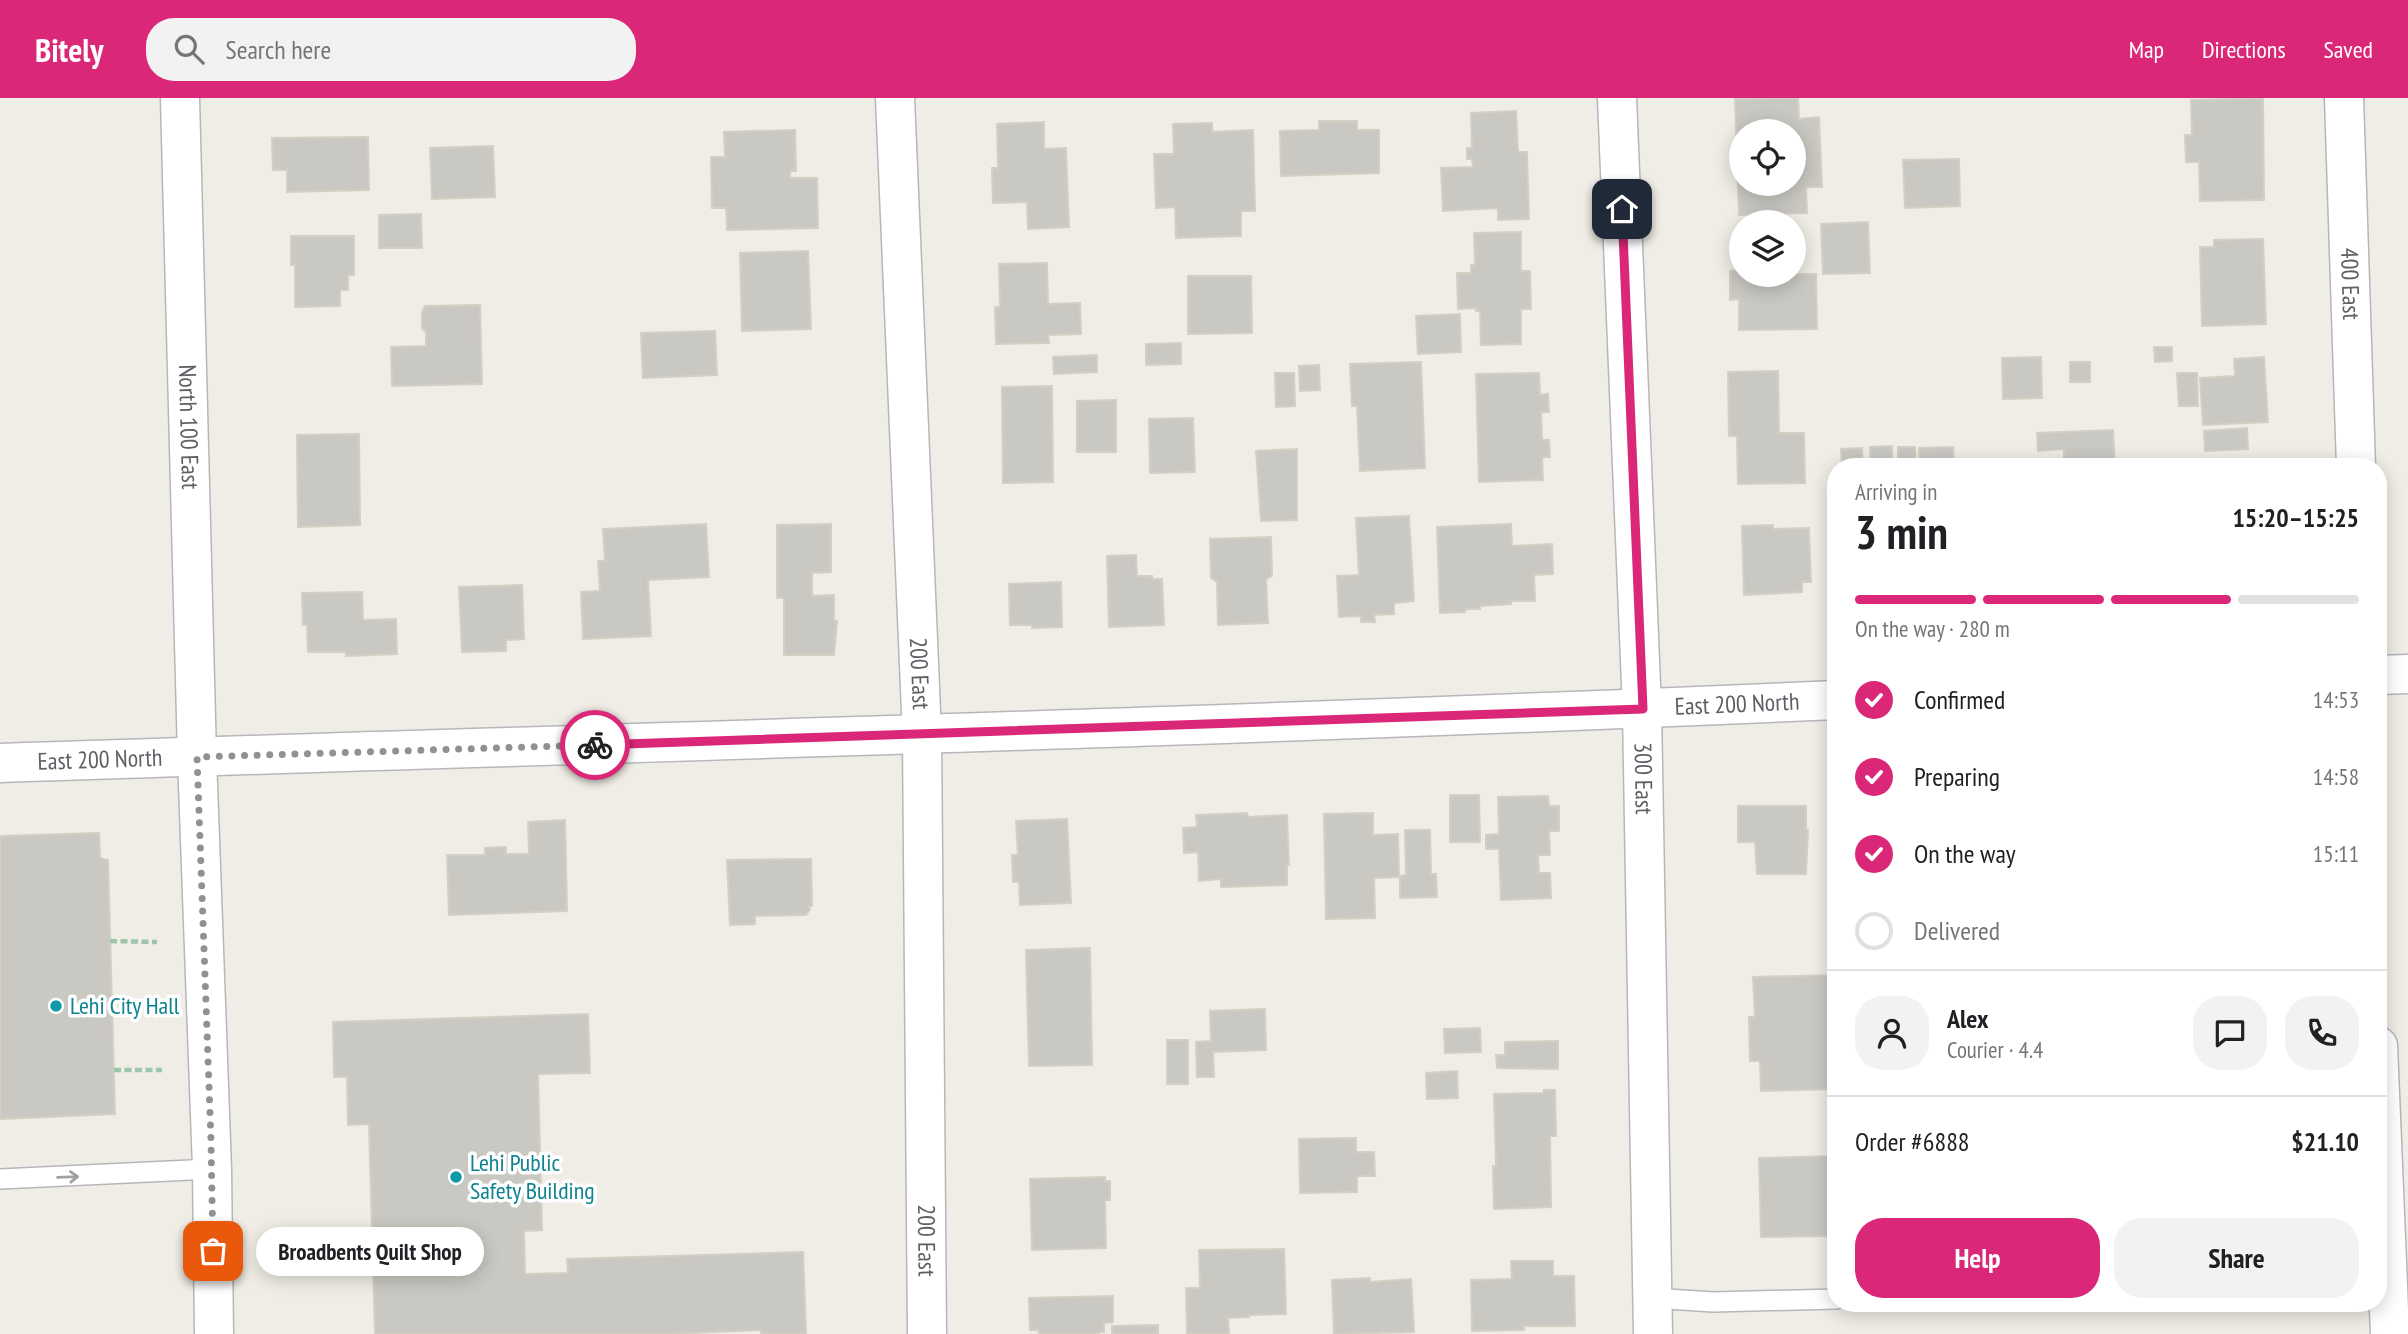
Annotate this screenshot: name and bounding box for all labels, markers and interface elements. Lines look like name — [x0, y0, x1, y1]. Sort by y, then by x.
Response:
search box — [146, 18, 636, 81]
text: Bitely — [35, 28, 104, 71]
icon: search — [170, 30, 208, 68]
text: Search here — [226, 33, 331, 66]
text: Map — [2129, 34, 2164, 65]
text: Directions — [2202, 34, 2286, 65]
text: Saved — [2324, 34, 2373, 65]
map controls — [1729, 119, 1806, 287]
button: locate — [1729, 119, 1806, 196]
pin — [1592, 179, 1652, 239]
icon: home — [1603, 190, 1641, 228]
button: layers — [1729, 210, 1806, 287]
street label: 400 East — [2334, 247, 2367, 321]
street label: North 100 East — [172, 364, 206, 490]
text: Arriving in — [1855, 477, 1937, 506]
text: 15:20–15:25 — [2232, 501, 2359, 534]
text: 3 min — [1855, 502, 1948, 562]
text: On the way · 280 m — [1855, 614, 2010, 643]
street label: 200 East — [903, 637, 937, 711]
icon: check — [1855, 681, 1893, 719]
text: Confirmed — [1914, 683, 2005, 716]
text: 14:53 — [2313, 685, 2359, 714]
street label: East 200 North — [1674, 686, 1800, 722]
courier — [560, 710, 630, 780]
icon: bike — [576, 726, 614, 764]
street label: East 200 North — [37, 742, 163, 777]
street label: 300 East — [1628, 742, 1660, 815]
icon: check — [1855, 758, 1893, 796]
text: Preparing — [1914, 760, 2000, 793]
text: 14:58 — [2313, 762, 2359, 791]
icon: check — [1855, 835, 1893, 873]
text: On the way — [1914, 837, 2016, 870]
text: 15:11 — [2313, 839, 2359, 868]
text: Delivered — [1914, 914, 2000, 947]
place label: Lehi City Hall — [70, 990, 180, 1021]
button: person — [1855, 996, 1929, 1070]
button: chat — [2193, 996, 2267, 1070]
button: phone — [2285, 996, 2359, 1070]
marker: Lehi City Hall — [48, 998, 64, 1014]
text: Alex — [1947, 1002, 1988, 1035]
text: Courier · 4.4 — [1947, 1035, 2043, 1064]
text: Order #6888 — [1855, 1125, 1970, 1158]
text: $21.10 — [2291, 1125, 2359, 1158]
place label: Lehi Public Safety Building — [470, 1147, 595, 1206]
marker: Lehi Public Safety Building — [448, 1169, 464, 1185]
one-way arrow — [56, 1170, 79, 1184]
street label: 200 East — [911, 1204, 943, 1277]
button: Help — [1855, 1218, 2100, 1298]
button: Share — [2114, 1218, 2359, 1298]
pin — [183, 1221, 243, 1281]
callout: Broadbents Quilt Shop — [255, 1226, 482, 1276]
icon: bag — [194, 1232, 232, 1270]
text: Broadbents Quilt Shop — [278, 1237, 462, 1266]

